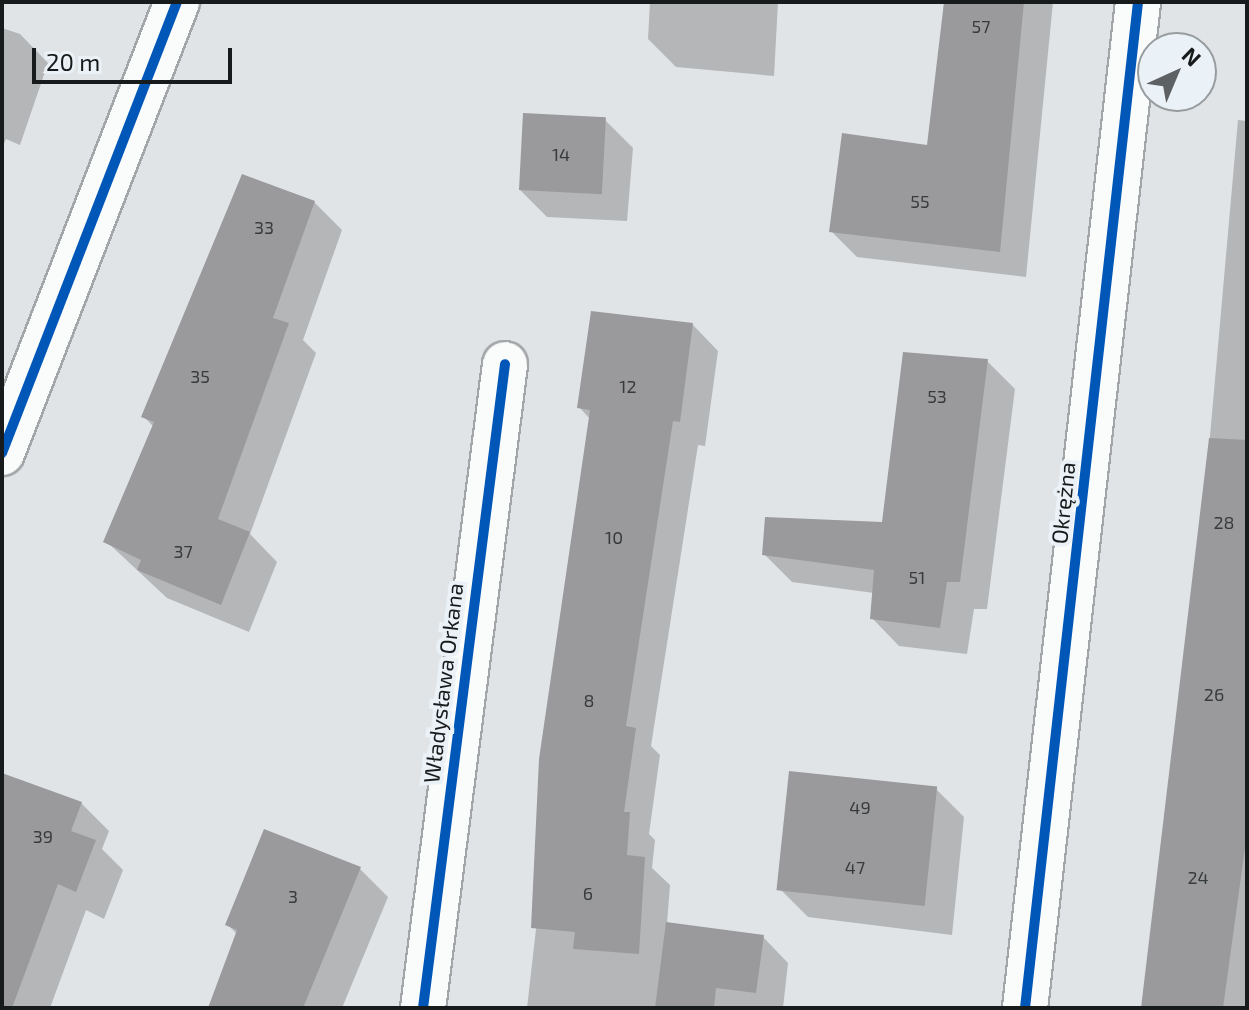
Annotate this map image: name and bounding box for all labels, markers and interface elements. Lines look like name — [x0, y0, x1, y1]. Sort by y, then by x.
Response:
house number: 57 — [972, 15, 990, 37]
scale bar — [36, 32, 236, 82]
north arrow — [1137, 32, 1217, 112]
text: N — [1178, 41, 1207, 71]
text: 20 m — [46, 47, 100, 76]
house number: 14 — [552, 143, 570, 165]
house number: 55 — [910, 190, 930, 212]
house number: 33 — [254, 216, 274, 238]
house number: 35 — [190, 365, 210, 387]
house number: 12 — [619, 375, 637, 397]
house number: 53 — [927, 385, 947, 407]
street label: Okrężna — [1046, 461, 1080, 545]
house number: 28 — [1213, 511, 1235, 533]
house number: 10 — [605, 526, 623, 548]
house number: 37 — [173, 540, 193, 562]
house number: 51 — [909, 566, 925, 588]
street label: Władysława Orkana — [418, 581, 468, 785]
house number: 26 — [1204, 683, 1224, 705]
house number: 8 — [584, 689, 594, 711]
house number: 49 — [849, 796, 871, 818]
house number: 39 — [33, 825, 53, 847]
house number: 47 — [845, 856, 865, 878]
house number: 24 — [1187, 866, 1209, 888]
house number: 6 — [583, 882, 593, 904]
house number: 3 — [288, 885, 298, 907]

